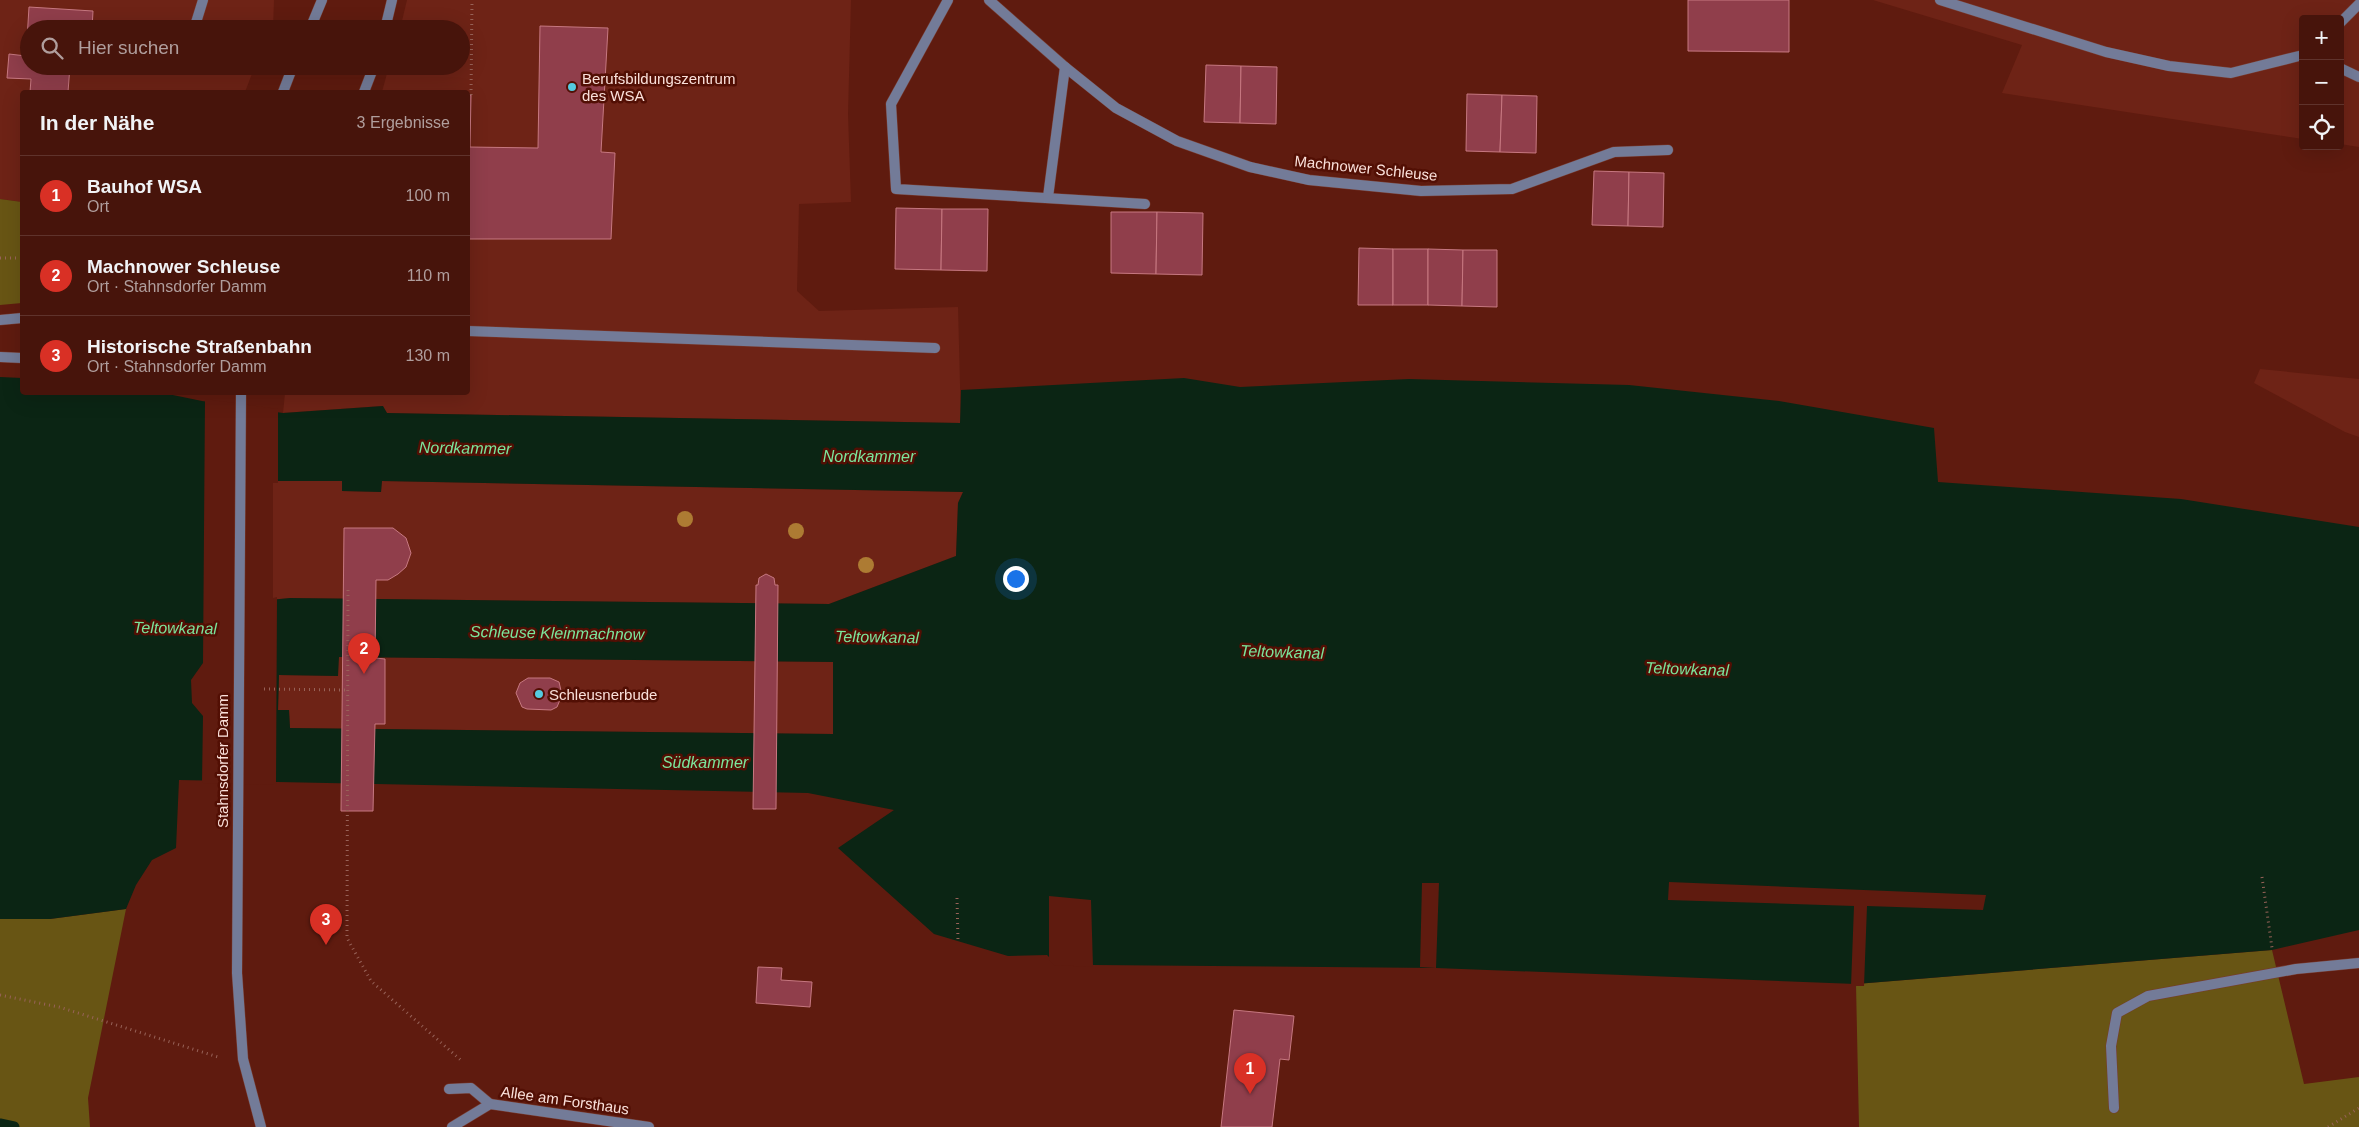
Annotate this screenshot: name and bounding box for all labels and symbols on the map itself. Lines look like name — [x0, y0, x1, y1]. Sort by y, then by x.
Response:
place label: Berufsbildungszentrum des WSA — [582, 70, 735, 104]
marker: Berufsbildungszentrum des WSA — [566, 81, 578, 93]
street label: Machnower Schleuse — [1294, 152, 1438, 184]
water label: Nordkammer — [419, 439, 512, 457]
water label: Nordkammer — [823, 448, 916, 465]
your location — [1003, 566, 1029, 592]
water label: Teltowkanal — [133, 619, 218, 637]
water label: Schleuse Kleinmachnow — [470, 623, 646, 643]
water label: Teltowkanal — [835, 628, 920, 646]
pin: 2 — [348, 633, 380, 674]
water label: Teltowkanal — [1240, 642, 1325, 662]
water label: Teltowkanal — [1645, 659, 1730, 679]
place label: Schleusnerbude — [549, 686, 657, 703]
marker: Schleusnerbude — [533, 688, 545, 700]
street label: Stahnsdorfer Damm — [214, 694, 231, 828]
water label: Südkammer — [662, 754, 749, 771]
pin: 3 — [310, 904, 342, 945]
pin: 1 — [1234, 1053, 1266, 1094]
street label: Allee am Forsthaus — [500, 1083, 630, 1117]

